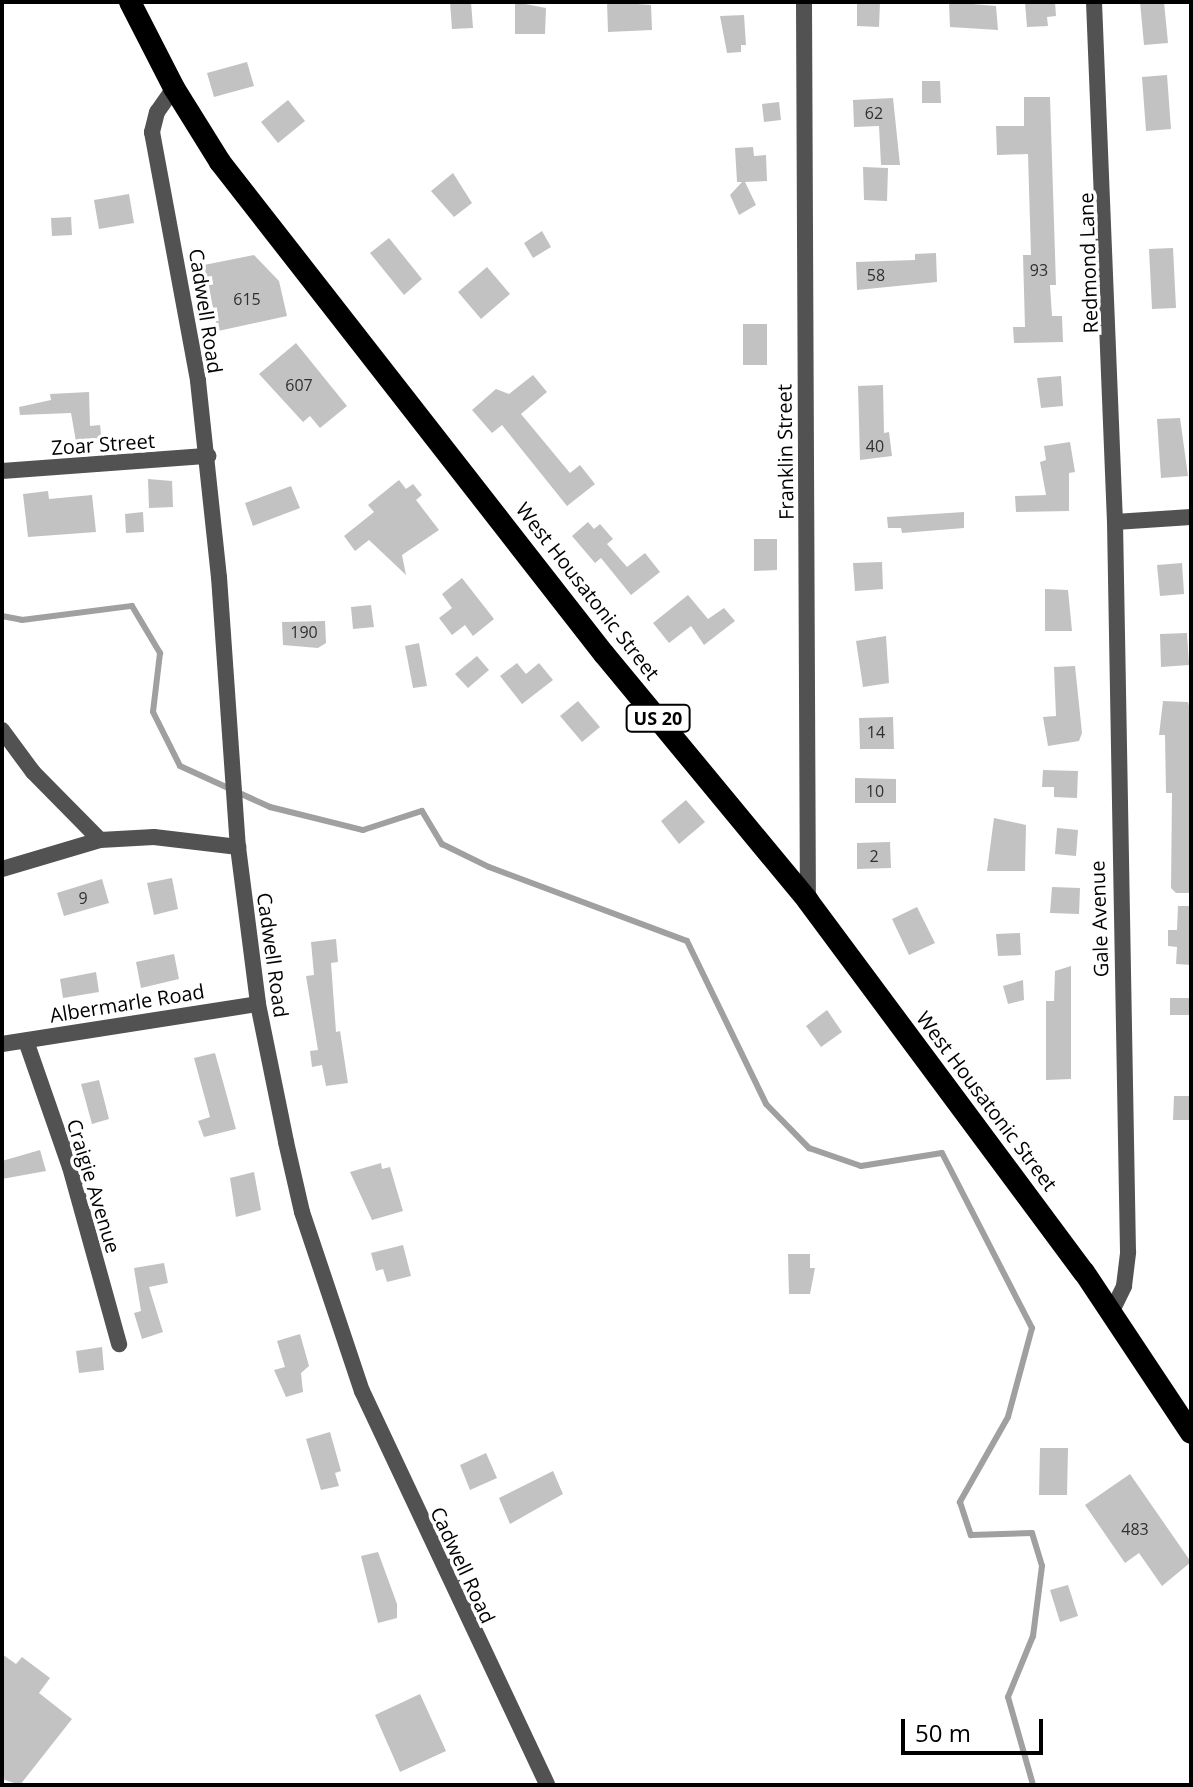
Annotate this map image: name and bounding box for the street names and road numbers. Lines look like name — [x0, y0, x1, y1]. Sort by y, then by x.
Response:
street label: Redmond Lane — [1074, 192, 1102, 334]
street label: Cadwell Road — [184, 247, 228, 375]
street label: Franklin Street — [772, 384, 798, 520]
street label: Zoar Street — [50, 428, 156, 460]
street label: West Housatonic Street — [511, 498, 665, 684]
road number: US 20 — [624, 704, 692, 732]
street label: Gale Avenue — [1085, 860, 1113, 978]
street label: Cadwell Road — [252, 891, 294, 1019]
street label: Albermarle Road — [48, 979, 206, 1027]
street label: West Housatonic Street — [912, 1007, 1062, 1195]
street label: Craigie Avenue — [62, 1116, 126, 1256]
street label: Cadwell Road — [426, 1503, 500, 1627]

